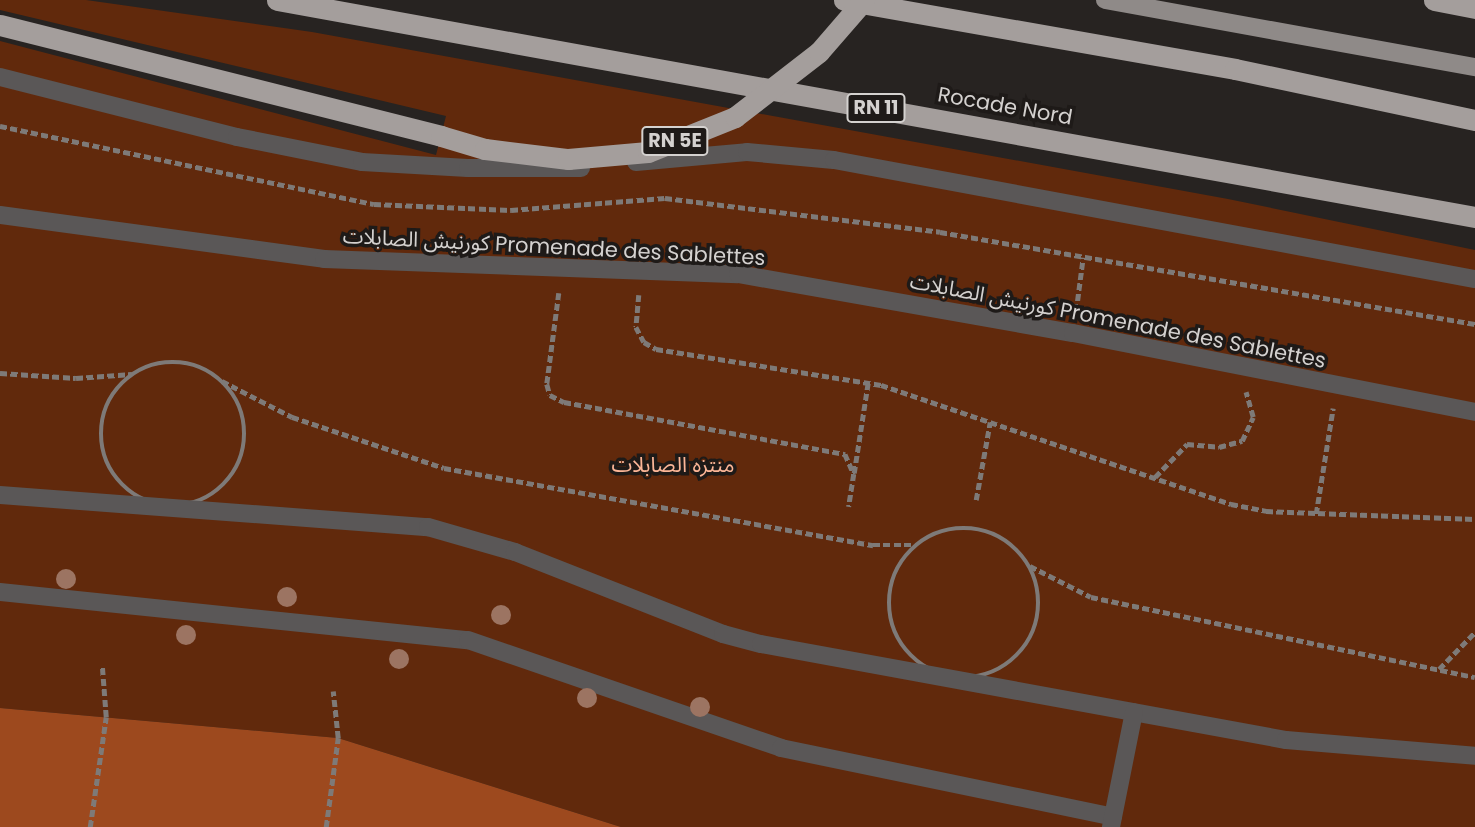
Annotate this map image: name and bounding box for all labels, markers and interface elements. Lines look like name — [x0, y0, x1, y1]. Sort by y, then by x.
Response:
street label: Rocade Nord — [936, 82, 1074, 130]
road number: RN 11 — [846, 92, 906, 124]
road number: RN 5E — [640, 125, 710, 156]
street label: كورنيش الصابلات Promenade des Sablettes — [342, 223, 766, 271]
street label: كورنيش الصابلات Promenade des Sablettes — [908, 268, 1328, 374]
park label: منتزه الصابلات — [611, 452, 735, 478]

